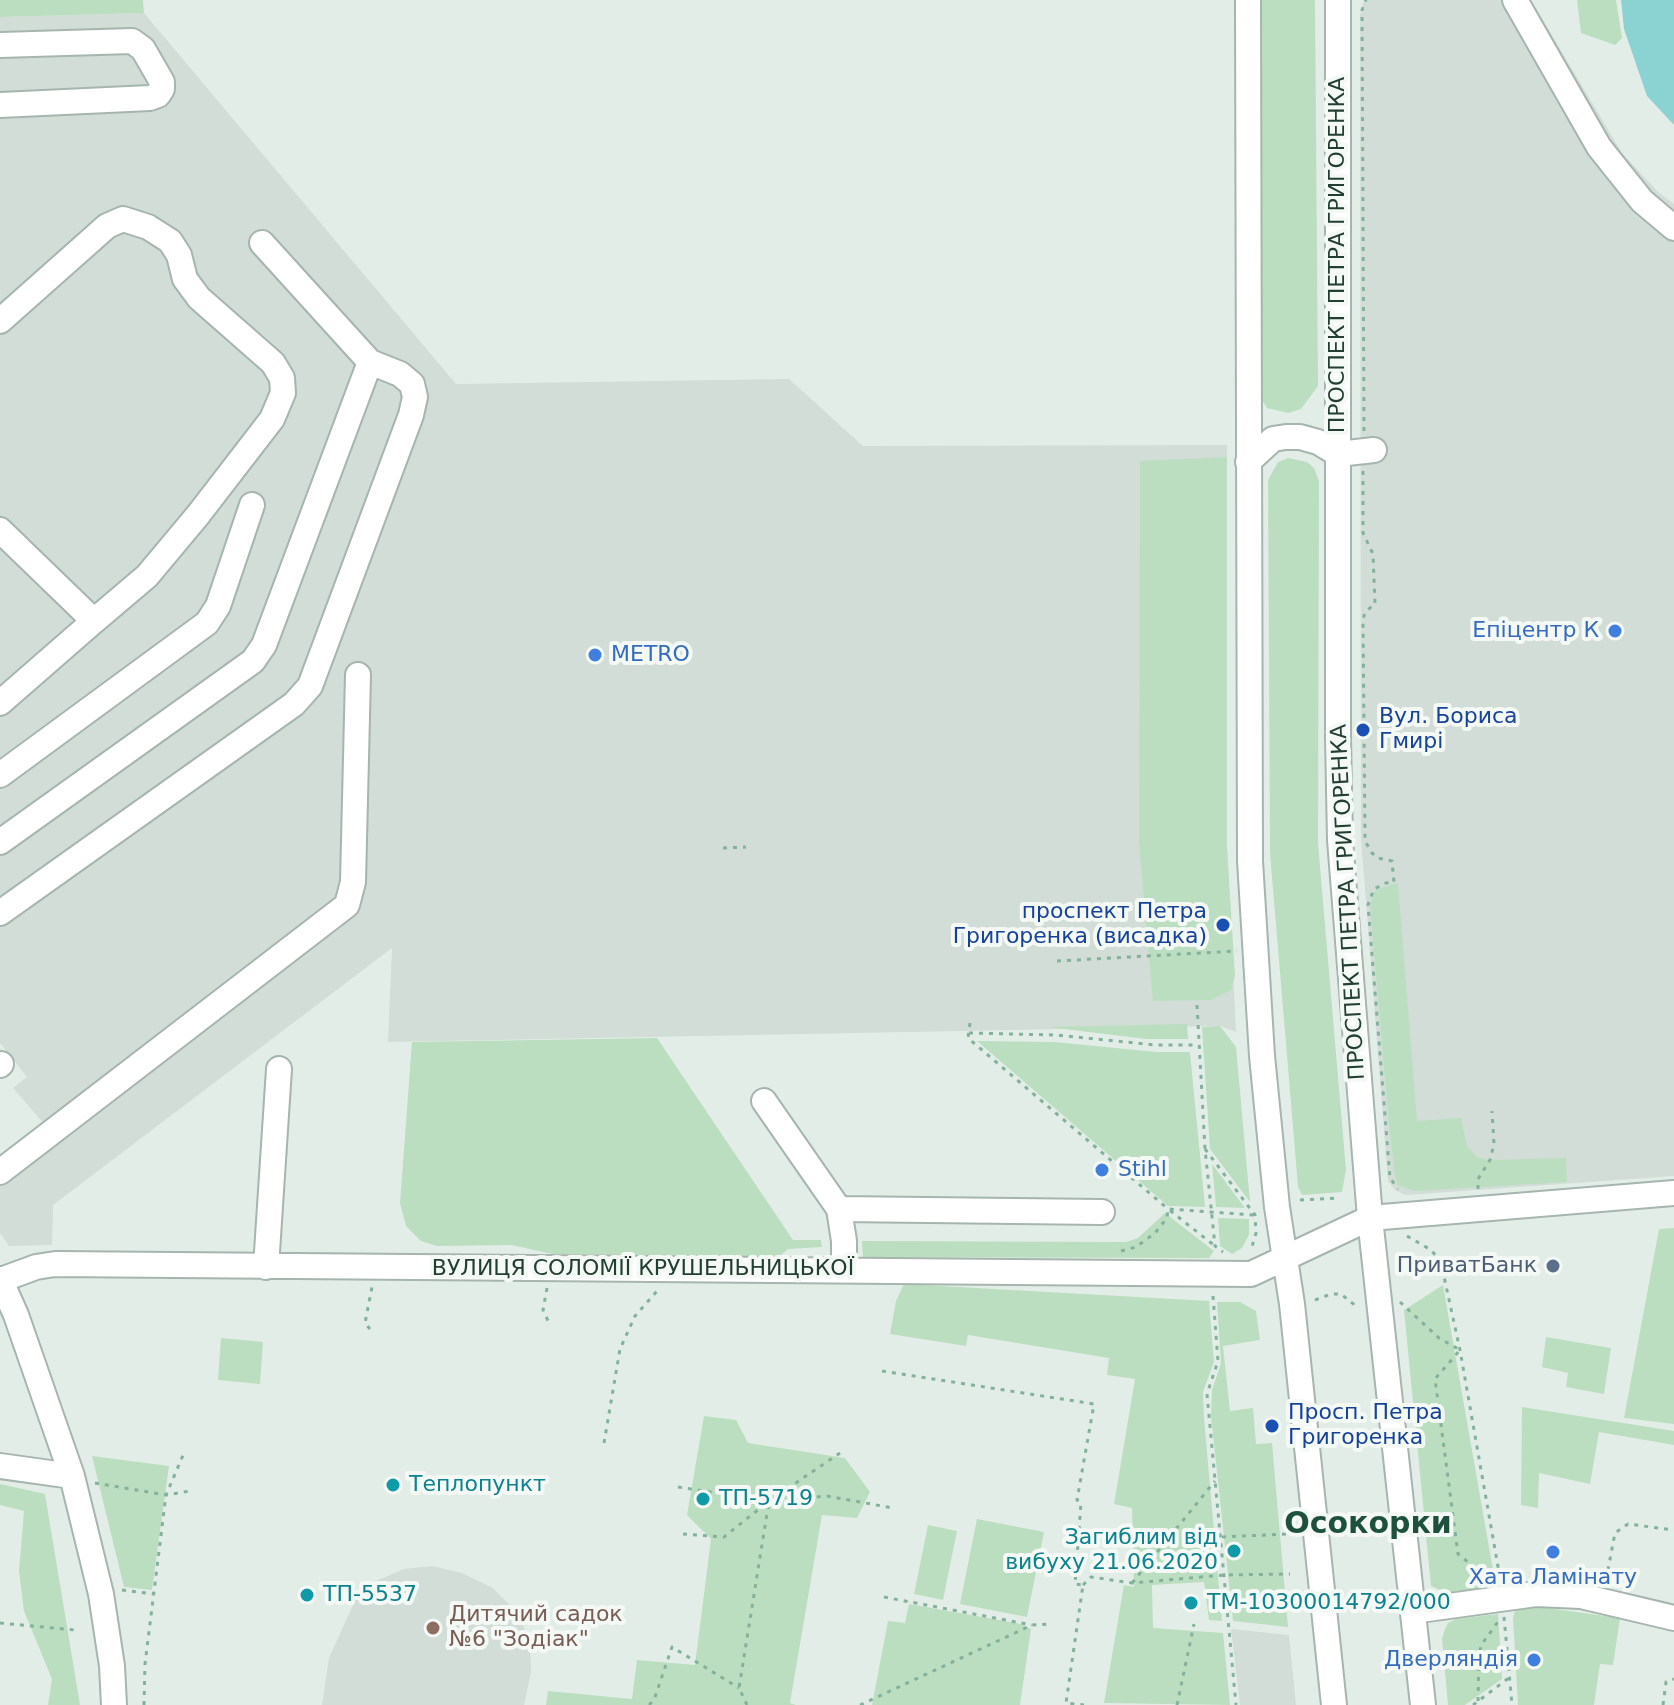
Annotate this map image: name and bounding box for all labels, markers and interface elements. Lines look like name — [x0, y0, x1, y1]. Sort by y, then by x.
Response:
street label: ПРОСПЕКТ ПЕТРА ГРИГОРЕНКА — [1325, 77, 1351, 433]
place label: Епіцентр К — [1472, 618, 1599, 644]
marker: Епіцентр К — [1606, 622, 1624, 640]
place label: METRO — [611, 642, 690, 668]
marker: METRO — [586, 646, 604, 664]
place label: Вул. Бориса Гмирі — [1379, 704, 1518, 756]
marker: Вул. Бориса Гмирі — [1354, 721, 1372, 739]
street label: ПРОСПЕКТ ПЕТРА ГРИГОРЕНКА — [1326, 723, 1372, 1081]
place label: проспект Петра Григоренка (висадка) — [953, 899, 1207, 950]
marker: проспект Петра Григоренка (висадка) — [1214, 916, 1232, 934]
place label: Stihl — [1118, 1157, 1167, 1183]
marker: Stihl — [1093, 1161, 1111, 1179]
place label: ПриватБанк — [1397, 1253, 1537, 1279]
street label: ВУЛИЦЯ СОЛОМІЇ КРУШЕЛЬНИЦЬКОЇ — [432, 1256, 854, 1282]
marker: ПриватБанк — [1544, 1257, 1562, 1275]
place label: Просп. Петра Григоренка — [1288, 1400, 1443, 1452]
marker: Просп. Петра Григоренка — [1263, 1417, 1281, 1435]
place label: Теплопункт — [409, 1472, 546, 1498]
marker: Теплопункт — [384, 1476, 402, 1494]
place label: ТП-5719 — [719, 1486, 813, 1512]
marker: ТП-5719 — [694, 1490, 712, 1508]
district label: Осокорки — [1284, 1507, 1452, 1543]
place label: Загиблим від вибуху 21.06.2020 — [1005, 1525, 1218, 1576]
marker: Загиблим від вибуху 21.06.2020 — [1225, 1542, 1243, 1560]
marker: Хата Ламінату — [1544, 1543, 1562, 1561]
place label: Хата Ламінату — [1469, 1565, 1637, 1591]
place label: ТП-5537 — [323, 1582, 417, 1608]
marker: ТП-5537 — [298, 1586, 316, 1604]
place label: ТМ-10300014792/000 — [1207, 1590, 1451, 1616]
marker: ТМ-10300014792/000 — [1182, 1594, 1200, 1612]
place label: Дитячий садок №6 "Зодіак" — [449, 1602, 623, 1654]
marker: Дитячий садок №6 "Зодіак" — [424, 1619, 442, 1637]
place label: Дверляндія — [1384, 1647, 1518, 1673]
marker: Дверляндія — [1525, 1651, 1543, 1669]

